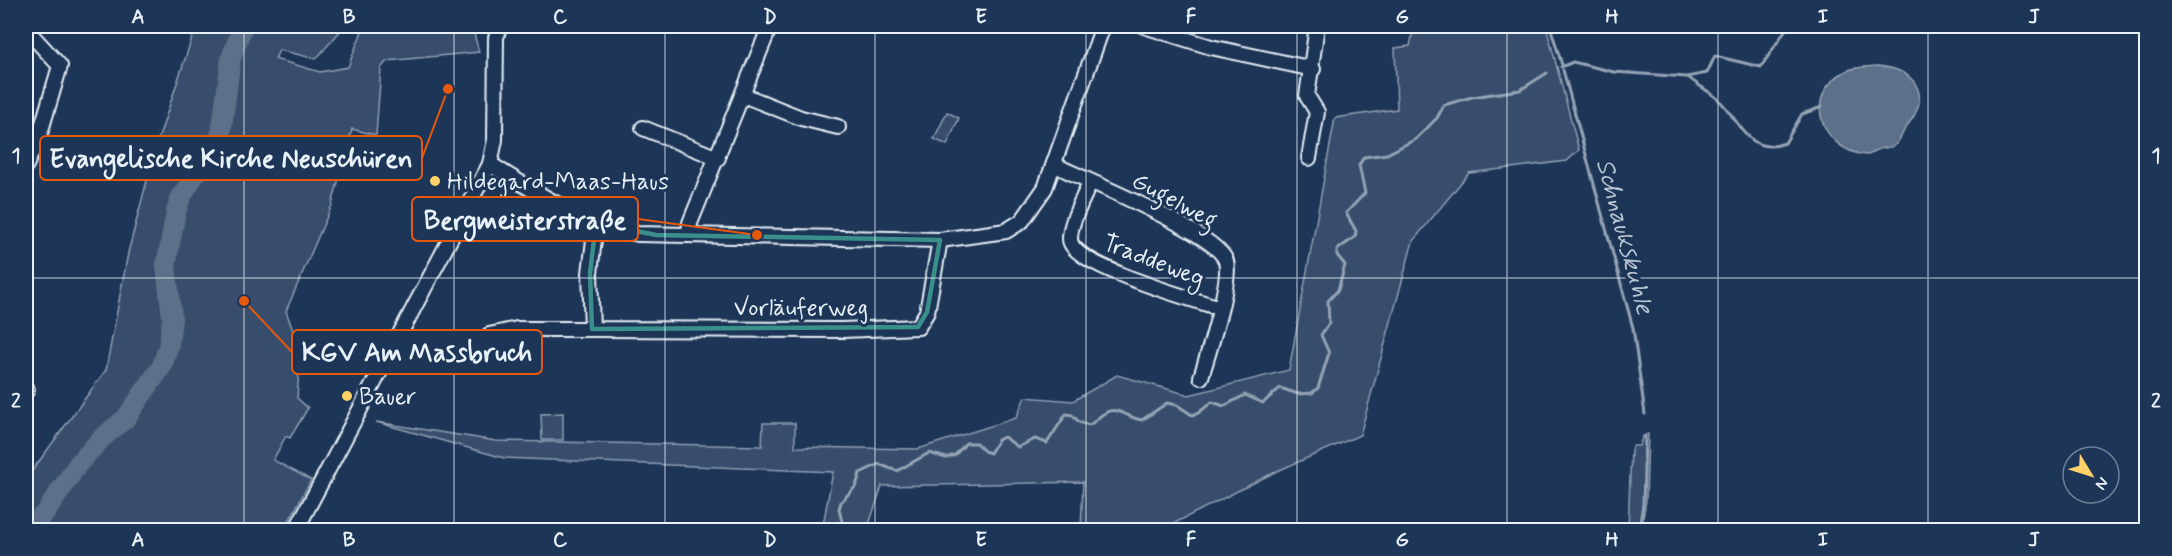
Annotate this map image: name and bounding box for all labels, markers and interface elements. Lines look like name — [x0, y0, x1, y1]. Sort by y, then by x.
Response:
text: A — [131, 4, 145, 31]
text: B — [343, 4, 356, 31]
text: C — [553, 4, 568, 31]
text: D — [763, 4, 777, 31]
text: E — [975, 4, 987, 31]
text: F — [1186, 4, 1197, 31]
text: G — [1395, 4, 1409, 31]
text: H — [1605, 4, 1619, 31]
text: I — [1818, 4, 1828, 31]
text: J — [2028, 4, 2040, 31]
callout: Evangelische Kirche Neuschüren — [40, 136, 422, 180]
text: 1 — [12, 143, 20, 170]
text: Evangelische Kirche Neuschüren — [49, 143, 413, 180]
text: 1 — [2152, 143, 2160, 170]
water label: Schnaukskuhle — [1587, 155, 1661, 319]
street label: Gugelweg — [1125, 166, 1222, 239]
place label: Hildegard-Maas-Haus — [447, 167, 669, 198]
marker: Hildegard-Maas-Haus — [428, 174, 442, 188]
callout: Bergmeisterstraße — [412, 197, 638, 241]
text: Bergmeisterstraße — [424, 205, 627, 242]
street label: Traddeweg — [1097, 228, 1209, 297]
street label: Vorläuferweg — [734, 293, 868, 324]
callout: KGV Am Massbruch — [292, 330, 542, 374]
text: KGV Am Massbruch — [302, 337, 532, 371]
place label: Bauer — [359, 382, 416, 413]
text: 2 — [11, 388, 21, 415]
text: 2 — [2151, 388, 2161, 415]
marker: Bauer — [340, 389, 354, 403]
north arrow — [2061, 445, 2121, 505]
text: N — [2090, 473, 2113, 494]
text: A — [131, 527, 145, 554]
text: B — [343, 527, 356, 554]
text: C — [553, 527, 568, 554]
text: D — [763, 527, 777, 554]
text: E — [975, 527, 987, 554]
text: F — [1186, 527, 1197, 554]
text: G — [1395, 527, 1409, 554]
text: H — [1605, 527, 1619, 554]
text: I — [1818, 527, 1828, 554]
text: J — [2028, 527, 2040, 554]

